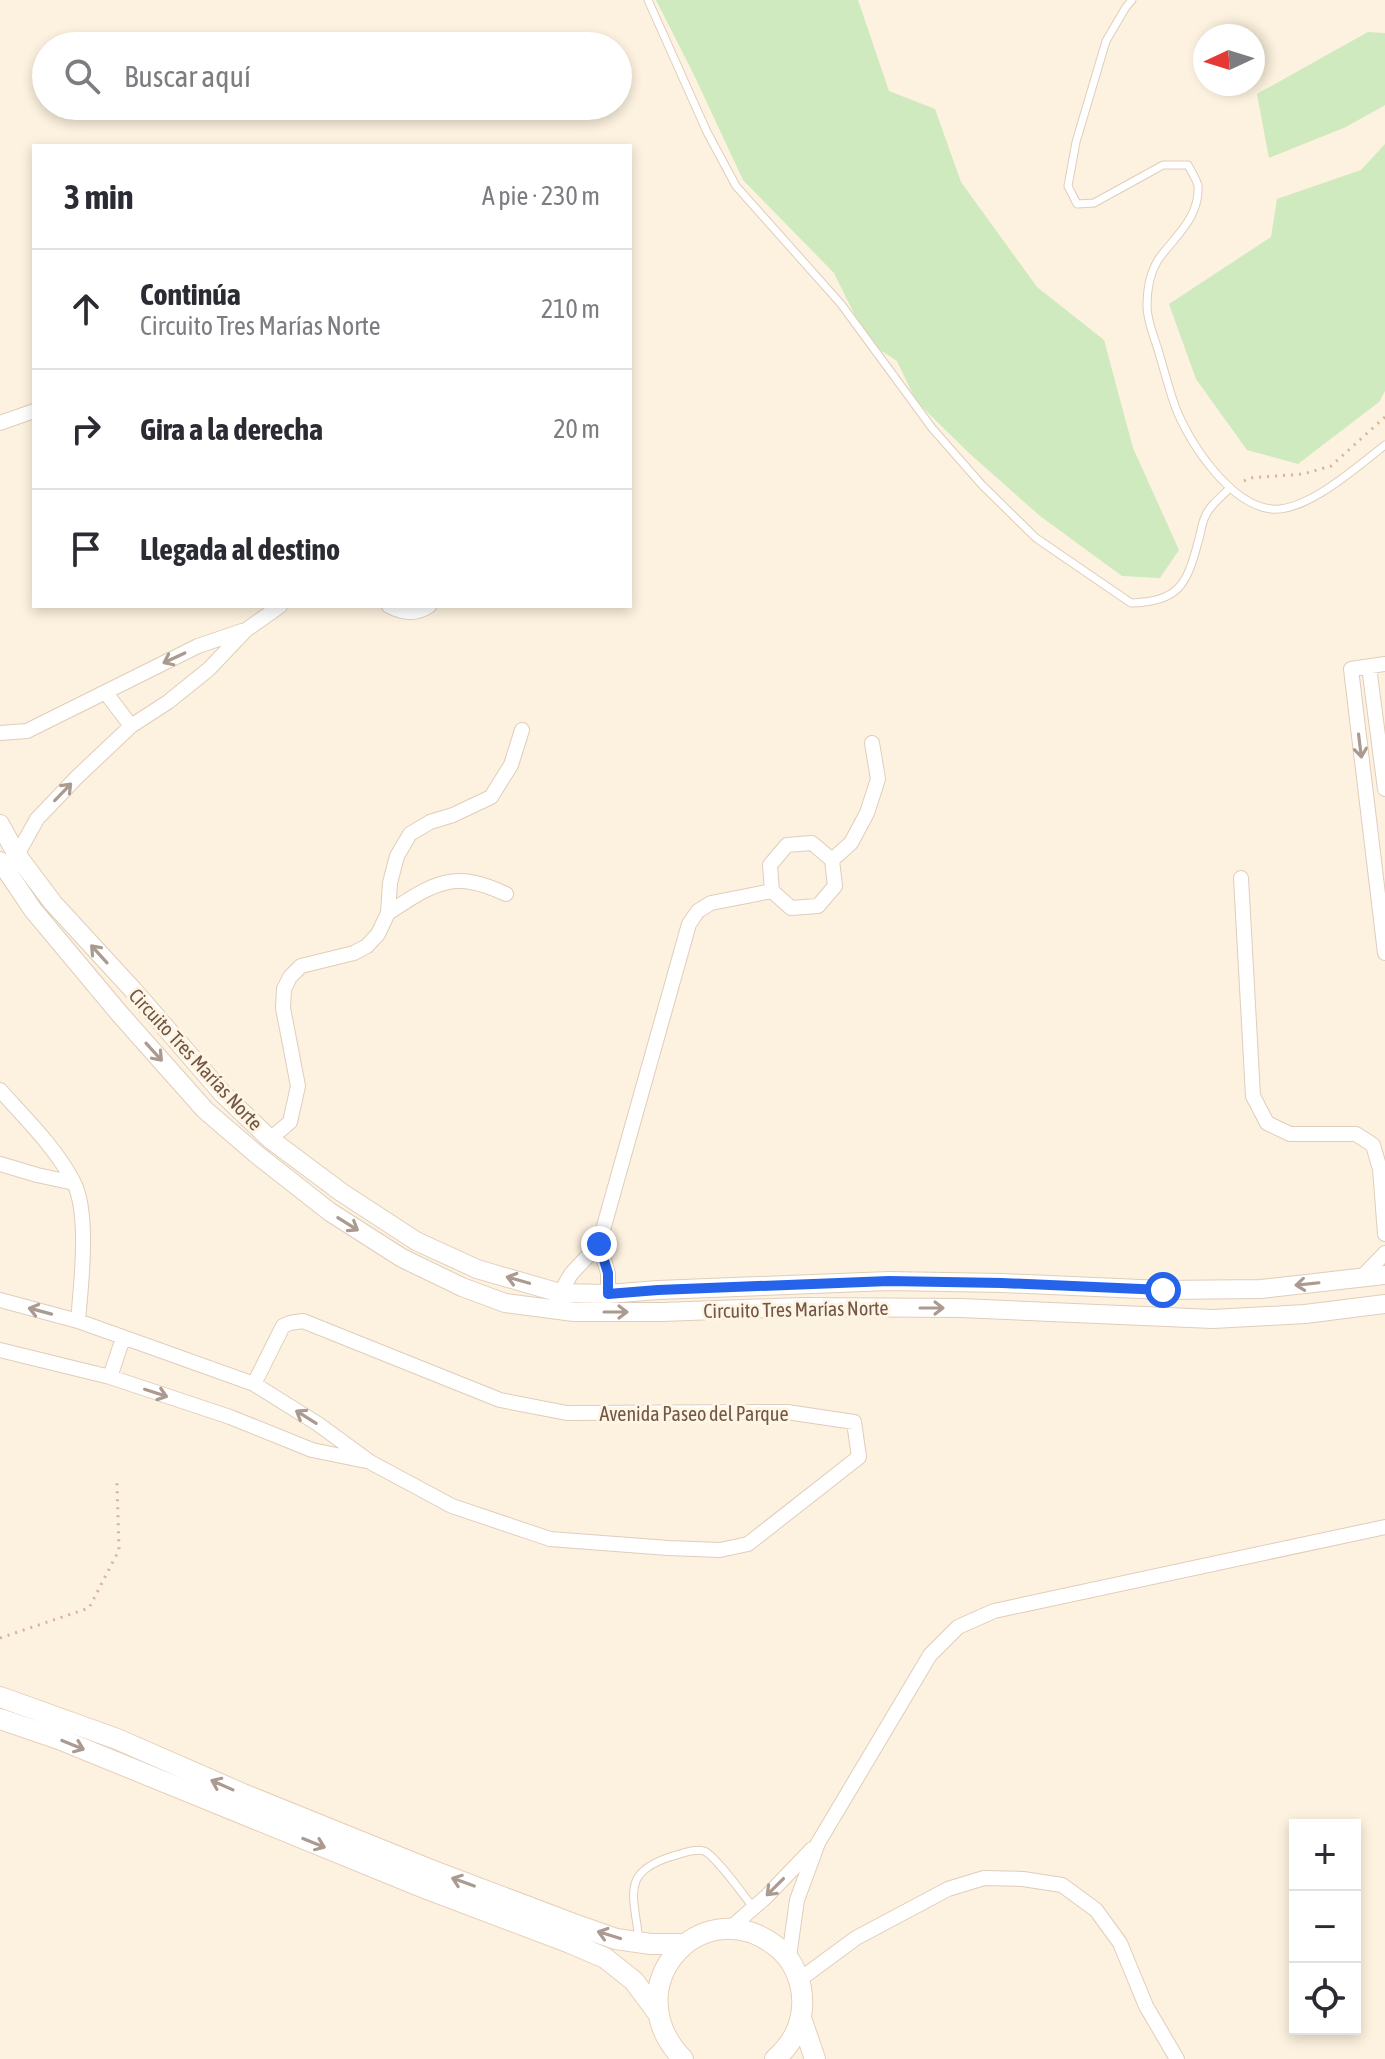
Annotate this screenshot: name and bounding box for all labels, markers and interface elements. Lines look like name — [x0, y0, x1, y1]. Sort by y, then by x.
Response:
north arrow — [1193, 24, 1265, 96]
search box — [32, 32, 632, 120]
icon: search — [60, 54, 104, 98]
text: Buscar aquí — [124, 59, 251, 93]
text: 3 min — [64, 177, 133, 216]
text: A pie · 230 m — [482, 181, 600, 211]
text: Continúa — [140, 277, 241, 311]
icon: ahead — [64, 287, 108, 331]
text: 210 m — [541, 294, 600, 324]
text: Circuito Tres Marías Norte — [140, 311, 381, 341]
icon: right — [64, 407, 108, 451]
text: Gira a la derecha — [140, 412, 323, 446]
text: 20 m — [553, 414, 600, 444]
icon: arrive — [64, 527, 108, 571]
text: Llegada al destino — [140, 532, 340, 566]
one-way arrow — [162, 651, 186, 666]
one-way arrow — [1353, 733, 1368, 759]
one-way arrow — [53, 782, 72, 802]
one-way arrow — [91, 944, 109, 964]
street label: Circuito Tres Marías Norte — [124, 983, 268, 1135]
one-way arrow — [145, 1042, 163, 1062]
one-way arrow — [336, 1216, 359, 1232]
route end — [581, 1226, 617, 1262]
one-way arrow — [506, 1272, 532, 1287]
route start — [1145, 1272, 1181, 1308]
one-way arrow — [1295, 1277, 1321, 1292]
street label: Circuito Tres Marías Norte — [703, 1296, 889, 1322]
one-way arrow — [918, 1300, 945, 1316]
one-way arrow — [27, 1302, 53, 1317]
one-way arrow — [602, 1304, 629, 1320]
one-way arrow — [143, 1386, 168, 1401]
street label: Avenida Paseo del Parque — [599, 1402, 789, 1425]
one-way arrow — [295, 1408, 318, 1424]
one-way arrow — [61, 1739, 85, 1753]
one-way arrow — [210, 1776, 235, 1791]
map controls — [1289, 1819, 1361, 2035]
button: + — [1289, 1819, 1361, 1891]
one-way arrow — [301, 1837, 326, 1852]
one-way arrow — [451, 1874, 476, 1888]
one-way arrow — [766, 1877, 785, 1896]
button: − — [1289, 1891, 1361, 1963]
one-way arrow — [596, 1927, 621, 1942]
button: locate — [1289, 1963, 1361, 2035]

